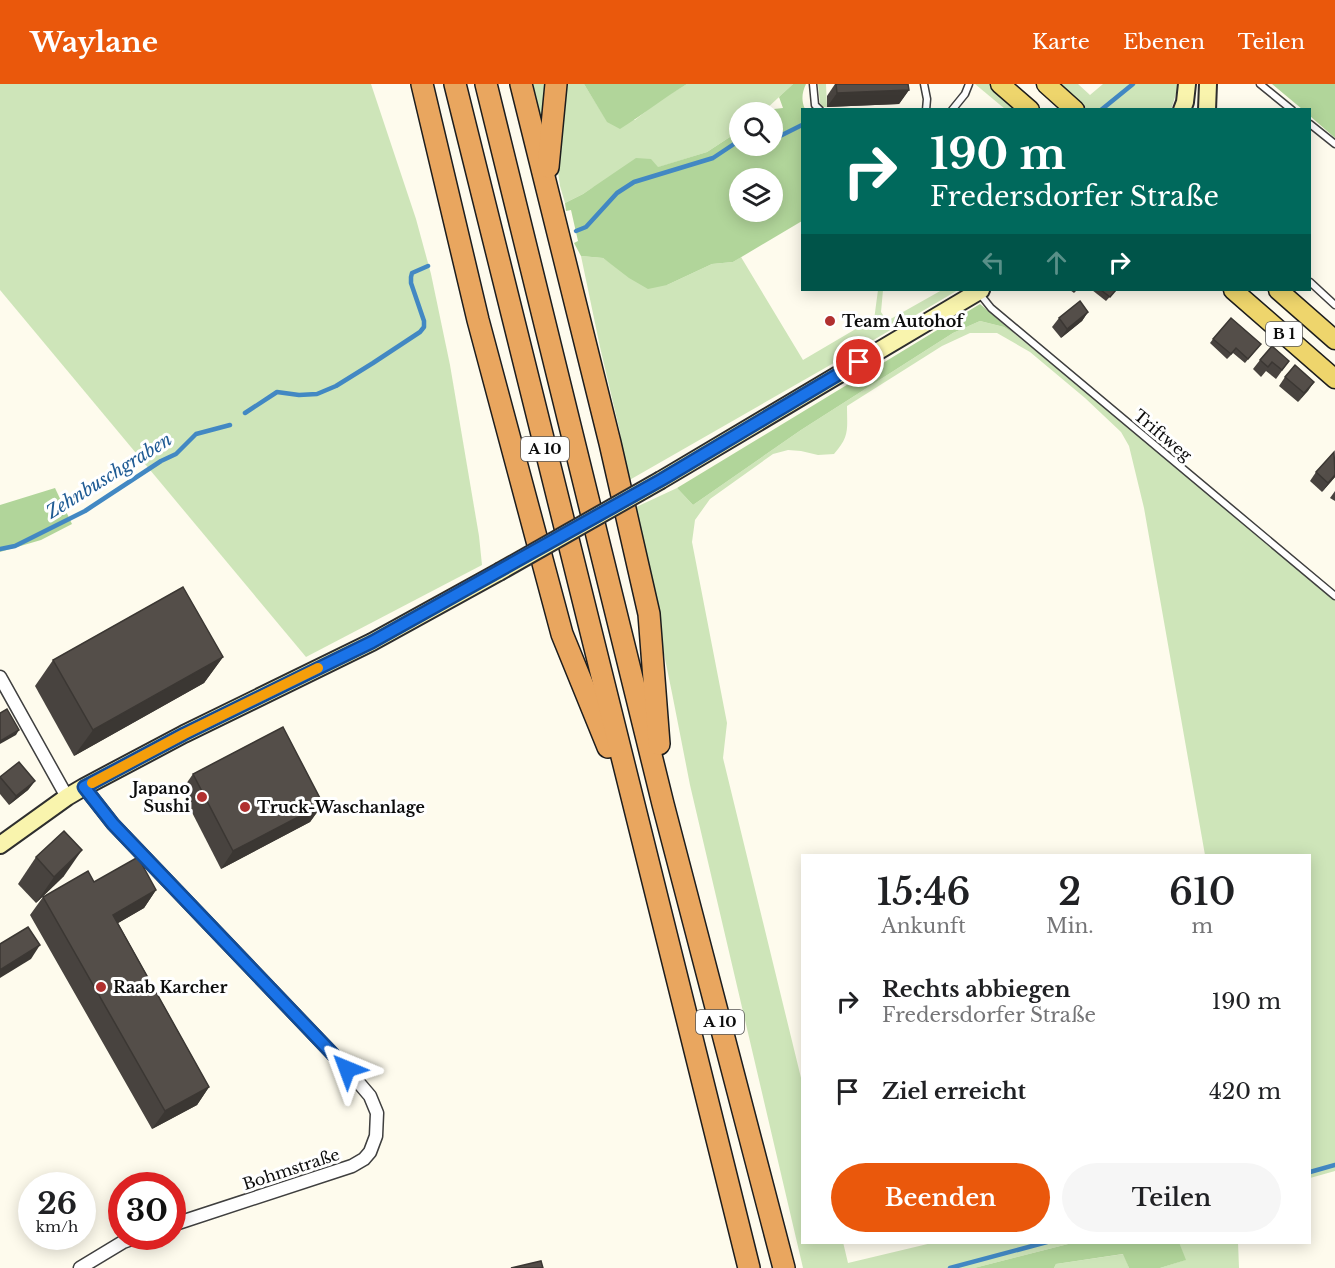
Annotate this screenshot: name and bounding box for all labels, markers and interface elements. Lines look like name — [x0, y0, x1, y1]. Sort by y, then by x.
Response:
text: Waylane — [30, 25, 158, 60]
text: Karte — [1032, 29, 1090, 55]
text: Ebenen — [1123, 29, 1205, 55]
text: Teilen — [1238, 29, 1305, 55]
map controls — [729, 102, 783, 222]
button: search — [729, 102, 783, 156]
text: 190 m — [930, 128, 1066, 180]
icon: right — [831, 132, 909, 210]
button: layers — [729, 168, 783, 222]
text: Fredersdorfer Straße — [930, 180, 1219, 213]
icon: left — [977, 246, 1010, 279]
icon: ahead — [1040, 246, 1073, 279]
icon: right — [1103, 246, 1136, 279]
place label: Team Autohof — [842, 311, 965, 331]
marker: Team Autohof — [823, 314, 837, 328]
road number: B 1 — [1266, 322, 1302, 346]
pin — [833, 336, 884, 387]
icon: arrive — [842, 345, 875, 378]
street label: Triftweg — [1130, 405, 1196, 465]
water label: Zehnbuschgraben — [41, 428, 176, 524]
road number: A 10 — [521, 437, 569, 461]
place label: Japano Sushi — [129, 778, 190, 816]
marker: Japano Sushi — [195, 790, 209, 804]
place label: Truck-Waschanlage — [257, 797, 425, 817]
marker: Truck-Waschanlage — [238, 800, 252, 814]
text: 15:46 — [876, 870, 971, 915]
text: 2 — [1058, 870, 1081, 915]
text: 610 — [1169, 870, 1236, 915]
text: Ankunft — [881, 914, 966, 938]
text: Min. — [1046, 914, 1094, 938]
text: m — [1192, 914, 1213, 938]
text: Rechts abbiegen — [882, 976, 1071, 1003]
place label: Raab Karcher — [113, 977, 227, 997]
marker: Raab Karcher — [94, 980, 108, 994]
icon: right — [831, 985, 864, 1018]
text: 190 m — [1211, 988, 1281, 1015]
text: Fredersdorfer Straße — [882, 1003, 1096, 1027]
road number: A 10 — [696, 1010, 744, 1034]
position arrow — [315, 1037, 379, 1101]
icon: arrive — [831, 1075, 864, 1108]
text: Ziel erreicht — [882, 1078, 1026, 1105]
text: 420 m — [1209, 1078, 1281, 1105]
street label: Bohmstraße — [240, 1144, 342, 1194]
button: Beenden — [831, 1163, 1050, 1232]
button: Teilen — [1062, 1163, 1281, 1232]
speed limit sign: 30 — [108, 1172, 186, 1250]
text: 26 — [37, 1185, 77, 1222]
text: km/h — [36, 1217, 78, 1236]

